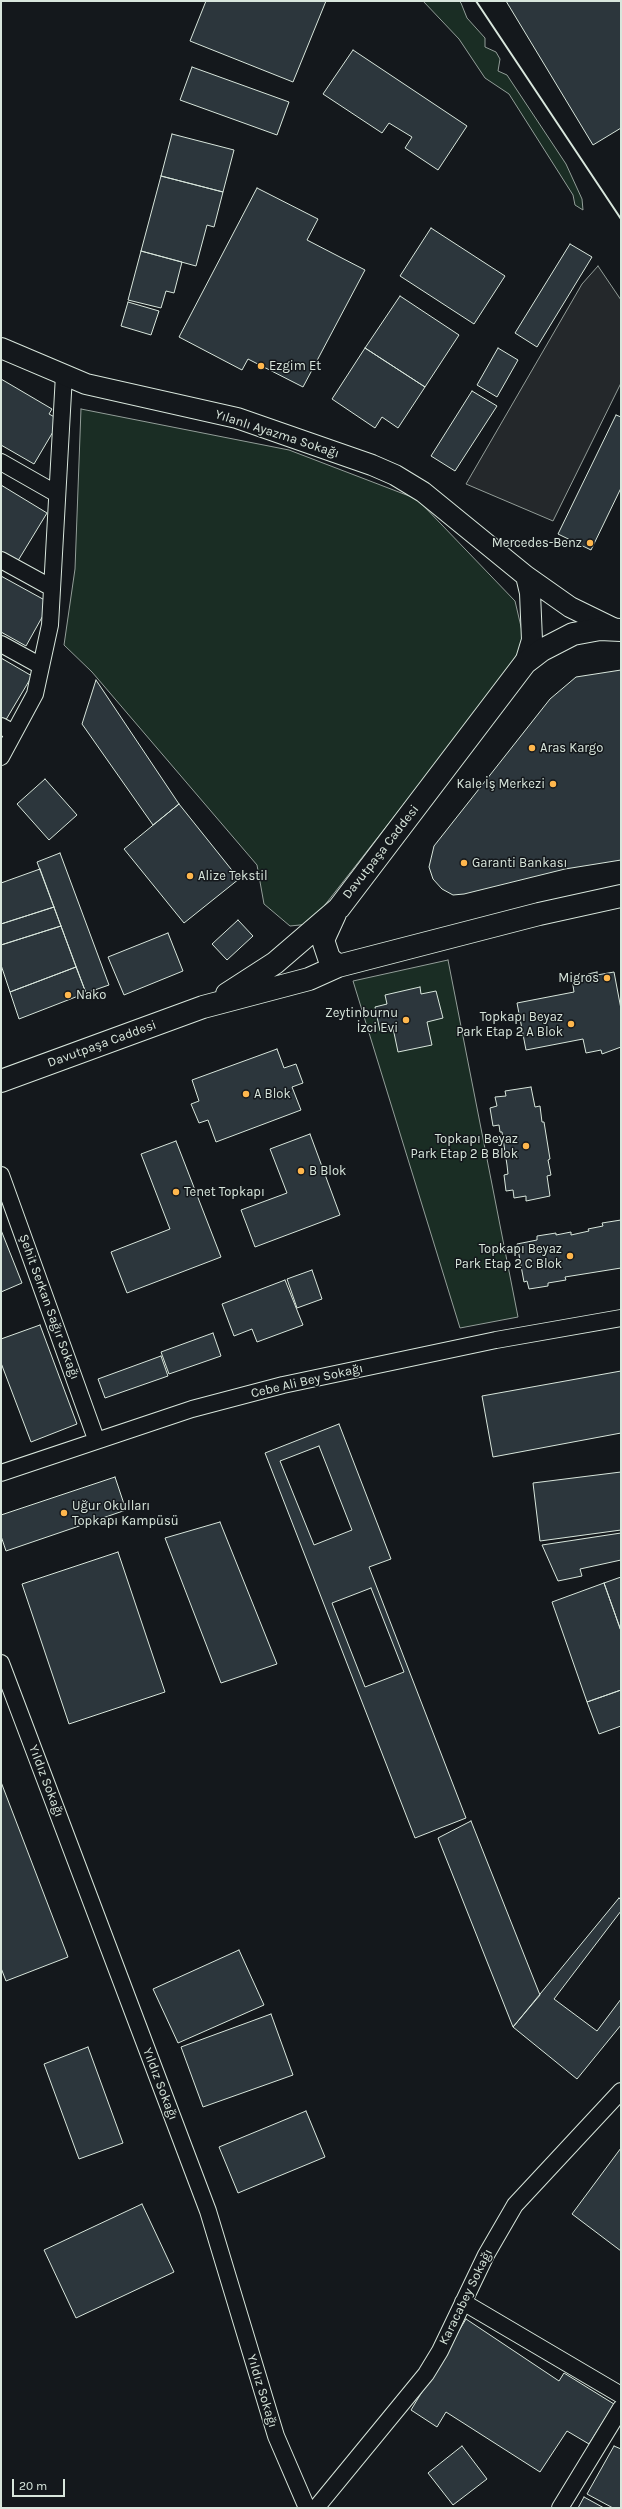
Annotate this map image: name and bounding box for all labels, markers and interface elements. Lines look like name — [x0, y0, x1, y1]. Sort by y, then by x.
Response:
place label: Ezgim Et — [269, 358, 321, 374]
marker: Ezgim Et — [256, 361, 266, 371]
street label: Yılanlı Ayazma Sokağı — [213, 407, 341, 461]
place label: Mercedes-Benz — [492, 535, 582, 551]
marker: Mercedes-Benz — [585, 538, 595, 548]
place label: Aras Kargo — [540, 740, 603, 756]
marker: Aras Kargo — [527, 743, 537, 753]
place label: Kale İş Merkezi — [457, 776, 545, 792]
marker: Kale İş Merkezi — [548, 779, 558, 789]
street label: Davutpaşa Caddesi — [340, 802, 422, 902]
place label: Garanti Bankası — [472, 855, 567, 871]
marker: Garanti Bankası — [459, 858, 469, 868]
place label: Alize Tekstil — [198, 868, 268, 884]
marker: Alize Tekstil — [185, 871, 195, 881]
place label: Migros — [558, 970, 599, 986]
marker: Migros — [602, 973, 612, 983]
place label: Nako — [76, 987, 106, 1003]
marker: Nako — [63, 990, 73, 1000]
place label: Zeytinburnu İzci Evi — [325, 1005, 398, 1036]
place label: Topkapı Beyaz Park Etap 2 A Blok — [456, 1009, 563, 1040]
marker: Zeytinburnu İzci Evi — [401, 1015, 411, 1025]
street label: Davutpaşa Caddesi — [45, 1017, 159, 1071]
marker: Topkapı Beyaz Park Etap 2 A Blok — [566, 1019, 576, 1029]
place label: A Blok — [254, 1086, 291, 1102]
marker: A Blok — [241, 1089, 251, 1099]
place label: Topkapı Beyaz Park Etap 2 B Blok — [411, 1131, 518, 1162]
marker: Topkapı Beyaz Park Etap 2 B Blok — [521, 1141, 531, 1151]
place label: B Blok — [309, 1163, 346, 1179]
marker: B Blok — [296, 1166, 306, 1176]
place label: Tenet Topkapı — [184, 1184, 265, 1200]
marker: Tenet Topkapı — [171, 1187, 181, 1197]
street label: Şehit Serkan Sağır Sokağı — [15, 1232, 83, 1382]
place label: Topkapı Beyaz Park Etap 2 C Blok — [455, 1241, 562, 1272]
marker: Topkapı Beyaz Park Etap 2 C Blok — [565, 1251, 575, 1261]
street label: Cebe Ali Bey Sokağı — [249, 1360, 365, 1402]
place label: Uğur Okulları Topkapı Kampüsü — [72, 1498, 179, 1529]
marker: Uğur Okulları Topkapı Kampüsü — [59, 1508, 69, 1518]
street label: Yıldız Sokağı — [25, 1743, 67, 1819]
street label: Yıldız Sokağı — [139, 2046, 181, 2122]
street label: Karacabey Sokağı — [436, 2246, 496, 2348]
street label: Yıldız Sokağı — [243, 2352, 281, 2430]
scale bar — [14, 2471, 67, 2497]
text: 20 m — [19, 2479, 47, 2493]

